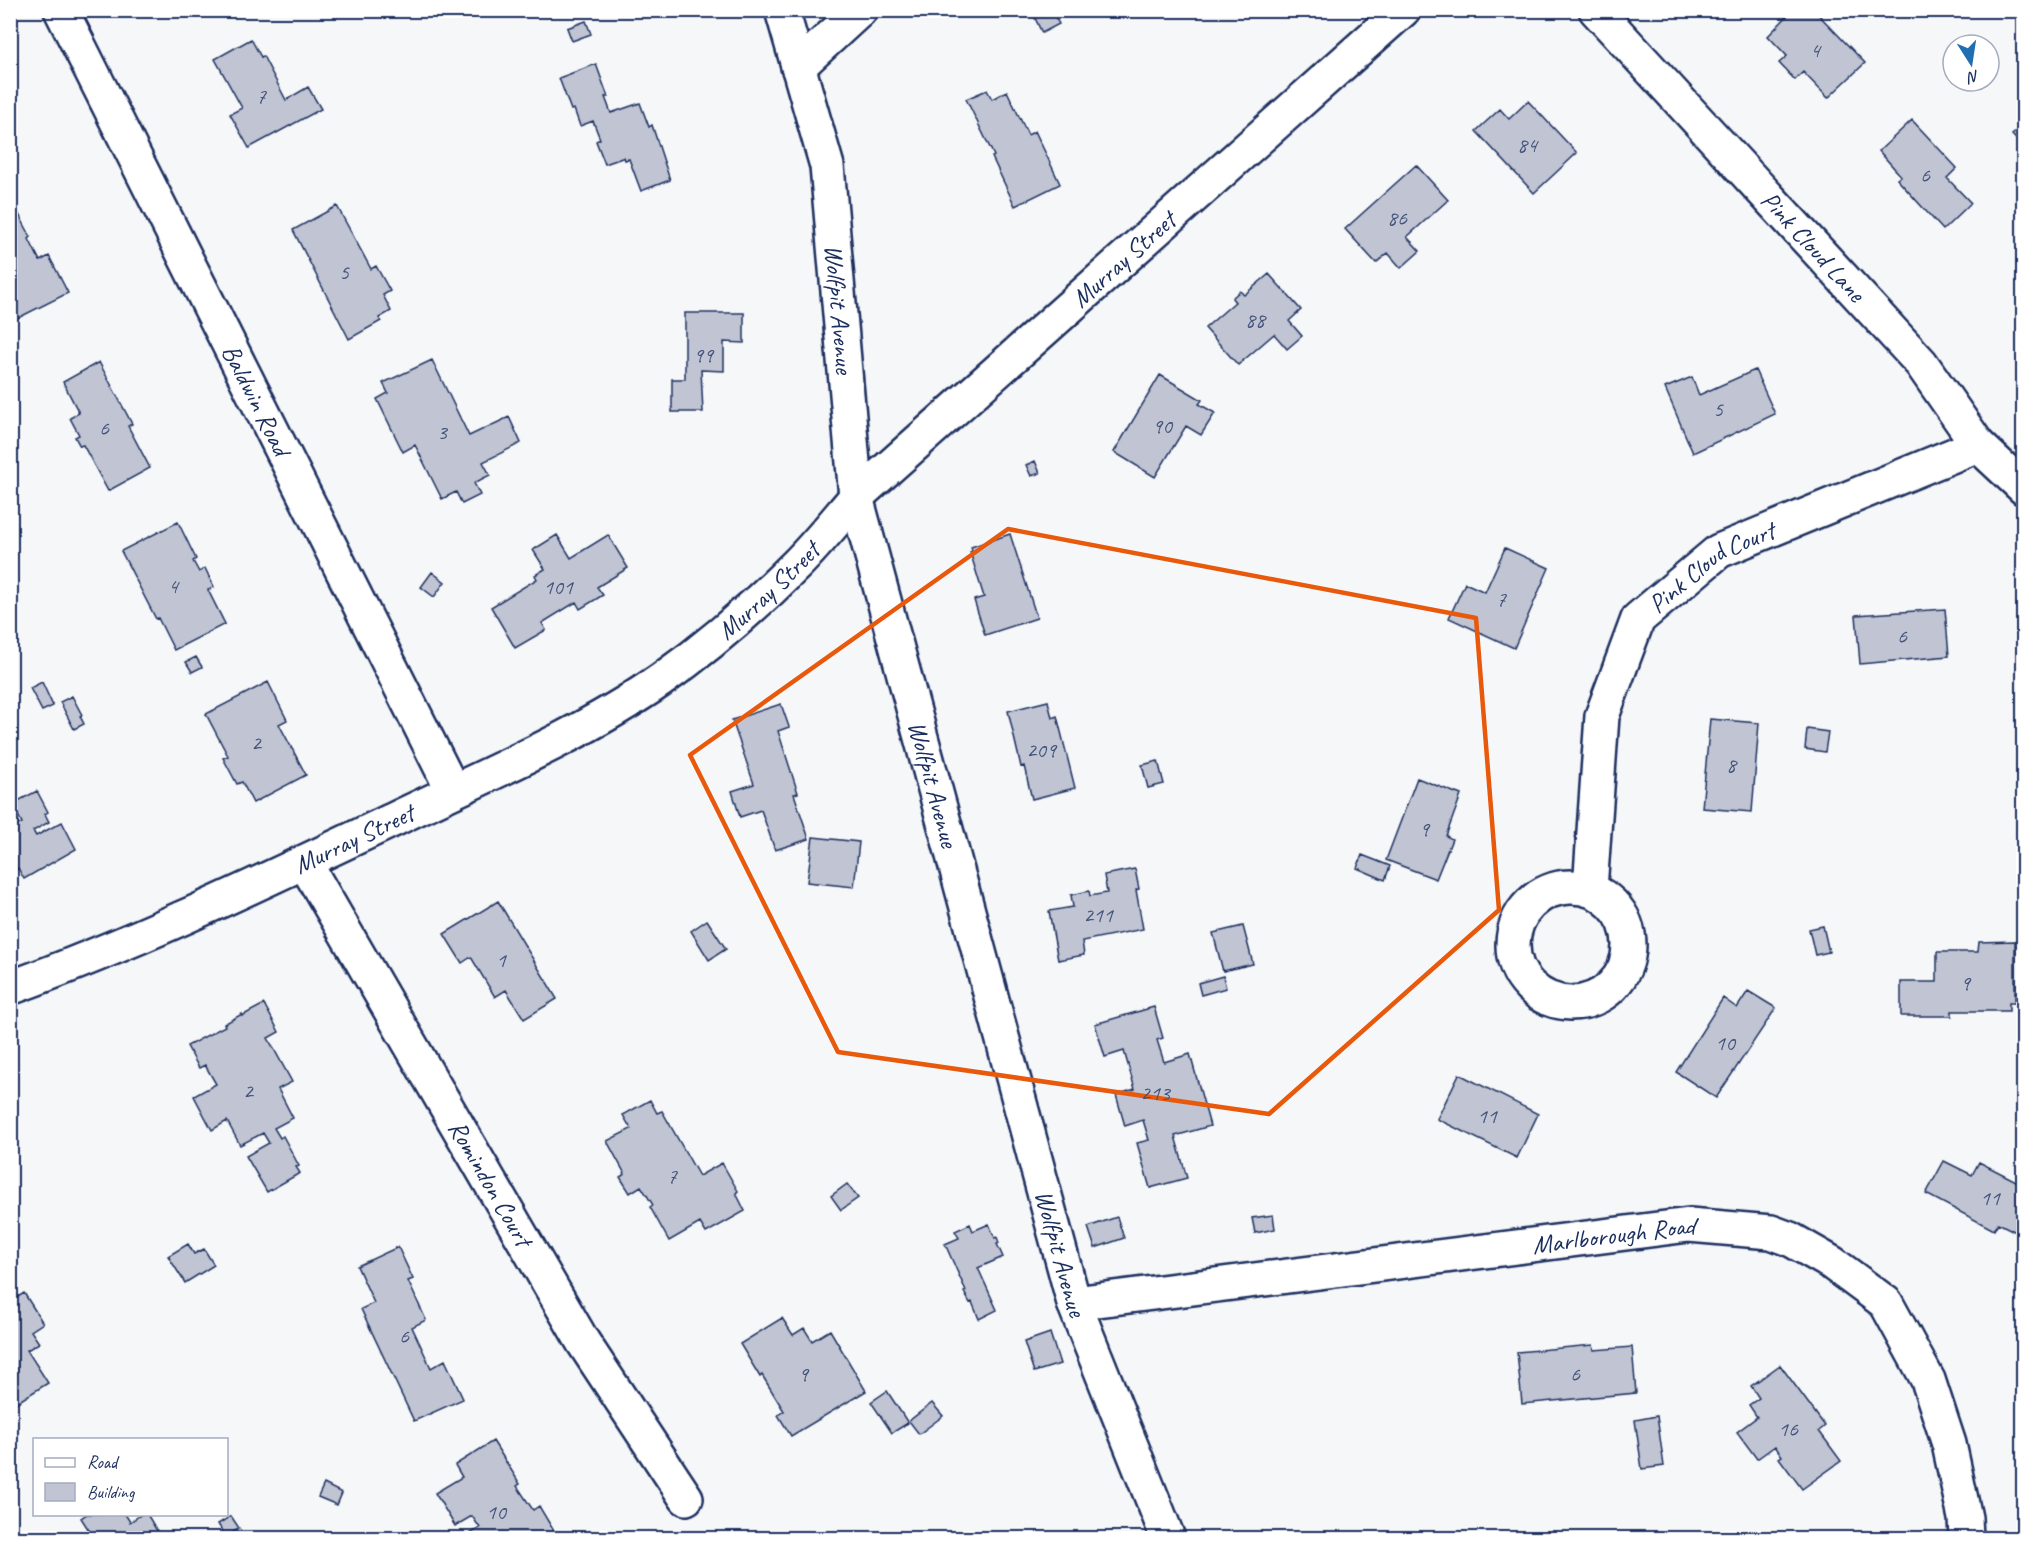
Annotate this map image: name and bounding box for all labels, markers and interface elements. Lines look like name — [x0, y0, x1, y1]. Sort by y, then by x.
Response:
north arrow — [1941, 33, 2001, 93]
house number: 4 — [1810, 36, 1822, 64]
text: N — [1964, 66, 1981, 88]
house number: 7 — [256, 82, 267, 110]
house number: 84 — [1517, 131, 1539, 159]
house number: 6 — [1920, 161, 1931, 189]
street label: Pink Cloud Lane — [1754, 184, 1874, 310]
street label: Murray Street — [1064, 202, 1185, 314]
house number: 86 — [1387, 204, 1408, 232]
street label: Wolfpit Avenue — [817, 243, 862, 377]
house number: 5 — [339, 258, 350, 286]
house number: 88 — [1245, 306, 1267, 334]
street label: Baldwin Road — [215, 338, 300, 464]
house number: 99 — [693, 341, 715, 369]
house number: 5 — [1713, 395, 1724, 423]
house number: 90 — [1152, 412, 1174, 440]
house number: 6 — [99, 414, 110, 442]
house number: 3 — [437, 418, 449, 446]
street label: Pink Cloud Court — [1641, 512, 1783, 620]
street label: Murray Street — [710, 532, 829, 647]
house number: 4 — [168, 572, 180, 600]
house number: 101 — [543, 573, 574, 601]
house number: 7 — [1496, 585, 1507, 613]
house number: 6 — [1897, 622, 1908, 650]
street label: Wolfpit Avenue — [901, 717, 967, 852]
house number: 2 — [251, 729, 263, 757]
house number: 209 — [1026, 736, 1058, 764]
house number: 8 — [1726, 751, 1738, 779]
street label: Murray Street — [288, 794, 422, 881]
house number: 9 — [1419, 815, 1431, 843]
house number: 211 — [1083, 901, 1114, 929]
house number: 1 — [496, 946, 507, 974]
house number: 9 — [1960, 969, 1972, 997]
house number: 10 — [1715, 1029, 1737, 1057]
house number: 2 — [243, 1077, 255, 1105]
house number: 213 — [1140, 1079, 1172, 1107]
house number: 11 — [1477, 1102, 1498, 1130]
street label: Romindon Court — [441, 1114, 542, 1255]
house number: 7 — [667, 1162, 678, 1190]
house number: 11 — [1980, 1184, 2001, 1212]
street label: Wolfpit Avenue — [1028, 1186, 1095, 1323]
street label: Marlborough Road — [1530, 1208, 1700, 1261]
house number: 6 — [399, 1322, 410, 1350]
house number: 9 — [798, 1360, 810, 1388]
house number: 6 — [1570, 1360, 1581, 1388]
house number: 16 — [1778, 1415, 1799, 1443]
legend — [33, 1438, 228, 1516]
text: Road — [87, 1451, 120, 1473]
text: Building — [87, 1481, 136, 1503]
house number: 10 — [486, 1498, 508, 1526]

